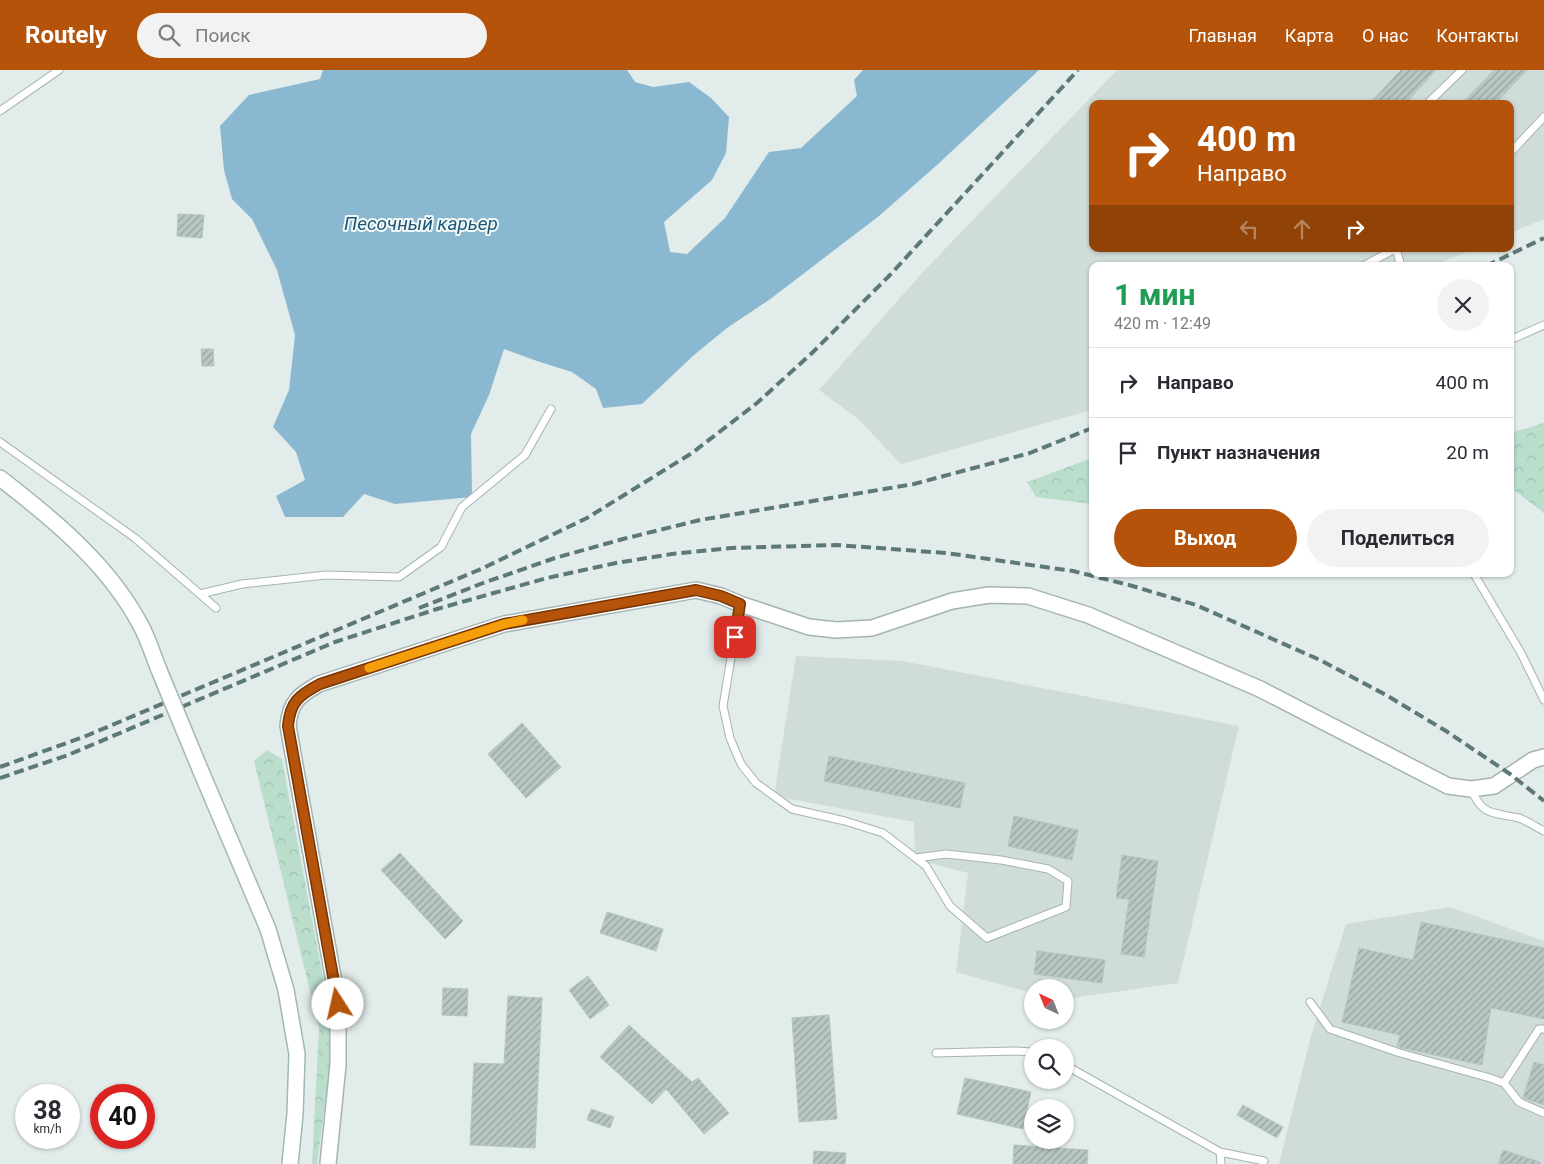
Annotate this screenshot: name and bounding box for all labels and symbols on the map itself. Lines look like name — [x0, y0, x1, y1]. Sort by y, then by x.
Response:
water label: Песочный карьер — [344, 212, 498, 235]
pin — [714, 616, 756, 658]
position arrow — [311, 977, 363, 1029]
north arrow — [1024, 979, 1074, 1029]
speed limit sign: 40 — [90, 1084, 155, 1149]

